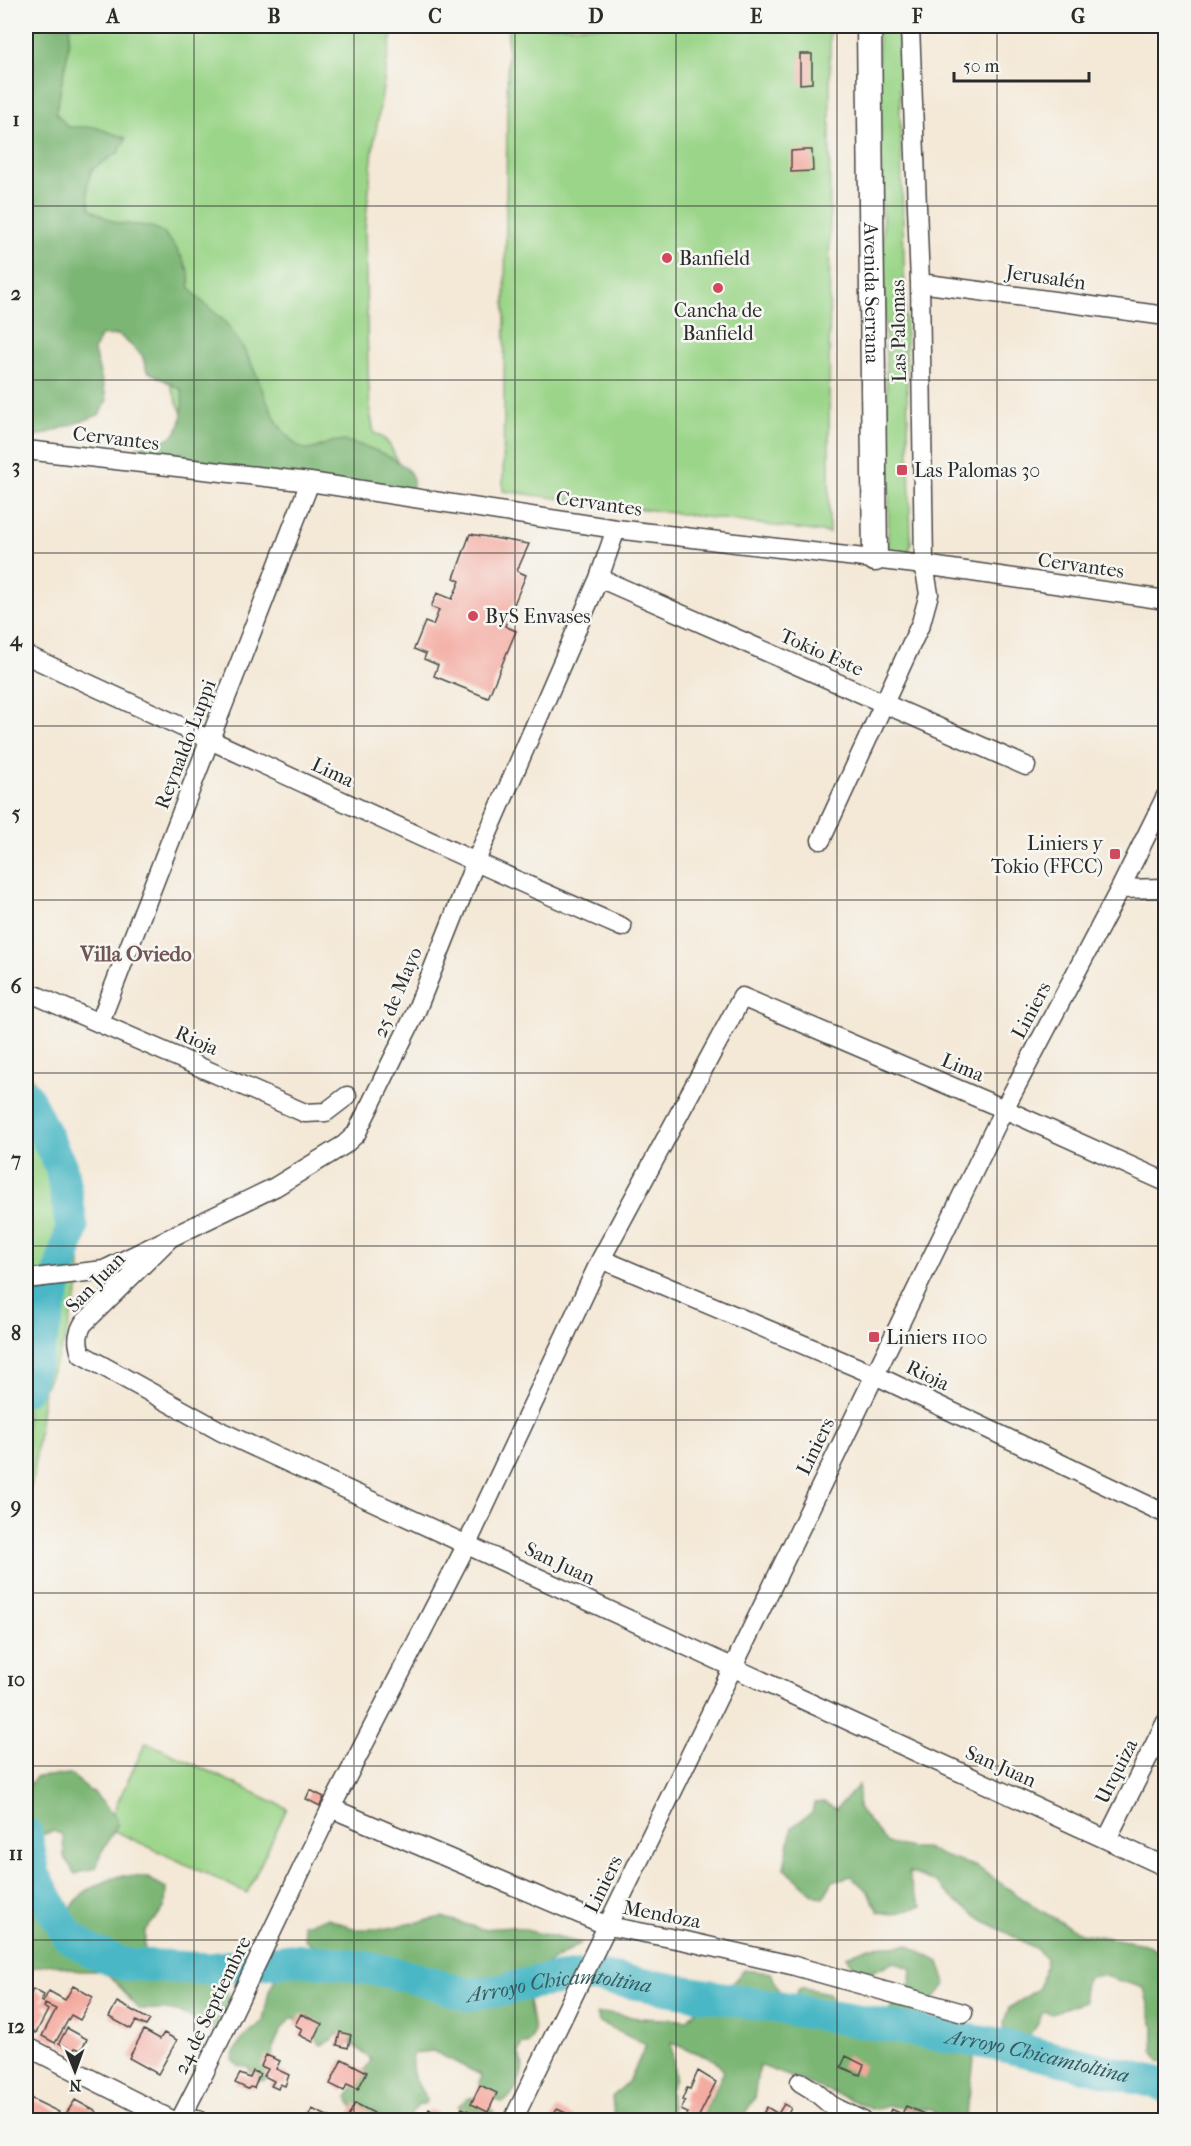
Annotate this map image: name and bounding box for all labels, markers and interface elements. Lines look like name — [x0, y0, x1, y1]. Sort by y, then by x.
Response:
text: A — [105, 5, 121, 28]
text: B — [267, 5, 281, 28]
text: C — [428, 5, 442, 28]
text: D — [588, 5, 604, 28]
text: E — [750, 5, 762, 28]
text: F — [911, 5, 923, 28]
text: G — [1071, 5, 1085, 28]
scale bar — [954, 45, 1089, 83]
text: 50 m — [963, 56, 1000, 77]
text: 1 — [12, 108, 20, 131]
street label: Avenida Serrana — [859, 221, 884, 365]
place label: Banfield — [679, 247, 751, 270]
marker: Banfield — [660, 251, 674, 265]
street label: Jerusalén — [1003, 260, 1088, 295]
street label: Las Palomas — [886, 279, 911, 383]
marker: Cancha de Banfield — [711, 281, 725, 295]
text: 2 — [11, 282, 21, 305]
place label: Cancha de Banfield — [674, 299, 762, 345]
street label: Cervantes — [71, 422, 160, 455]
text: 3 — [12, 455, 20, 478]
place label: Las Palomas 30 — [914, 459, 1040, 482]
marker: Las Palomas 30 — [895, 463, 909, 477]
street label: Cervantes — [554, 486, 644, 521]
street label: Cervantes — [1036, 548, 1126, 583]
place label: ByS Envases — [485, 605, 591, 628]
marker: ByS Envases — [466, 609, 480, 623]
street label: Tokio Este — [777, 624, 867, 681]
text: 4 — [9, 628, 23, 652]
street label: Reynaldo Luppi — [150, 676, 221, 812]
street label: Lima — [308, 753, 358, 792]
text: 5 — [12, 802, 21, 825]
place label: Liniers y Tokio (FFCC) — [991, 832, 1104, 878]
marker: Liniers y Tokio (FFCC) — [1108, 847, 1122, 861]
district label: Villa Oviedo — [79, 942, 192, 966]
street label: 25 de Mayo — [368, 944, 427, 1041]
text: 6 — [11, 975, 23, 998]
street label: Liniers — [1007, 978, 1056, 1043]
street label: Rioja — [172, 1021, 223, 1060]
street label: Lima — [938, 1048, 988, 1087]
text: 7 — [10, 1148, 21, 1171]
street label: San Juan — [61, 1247, 130, 1317]
text: 8 — [11, 1322, 21, 1345]
place label: Liniers 1100 — [886, 1326, 988, 1349]
marker: Liniers 1100 — [867, 1330, 881, 1344]
street label: Rioja — [903, 1355, 954, 1396]
street label: Liniers — [792, 1414, 839, 1479]
text: 9 — [10, 1495, 21, 1518]
street label: San Juan — [521, 1537, 599, 1590]
text: 10 — [7, 1668, 25, 1691]
street label: Urquiza — [1090, 1734, 1143, 1807]
street label: San Juan — [962, 1741, 1040, 1792]
text: 11 — [9, 1842, 23, 1865]
street label: Liniers — [580, 1852, 627, 1917]
street label: Mendoza — [621, 1896, 703, 1933]
street label: 24 de Septiembre — [169, 1932, 256, 2078]
water label: Arroyo Chicamtoltina — [462, 1965, 653, 2007]
text: 12 — [7, 2015, 25, 2038]
water label: Arroyo Chicamtoltina — [941, 2024, 1132, 2088]
north arrow — [45, 2041, 105, 2101]
text: N — [68, 2076, 81, 2095]

